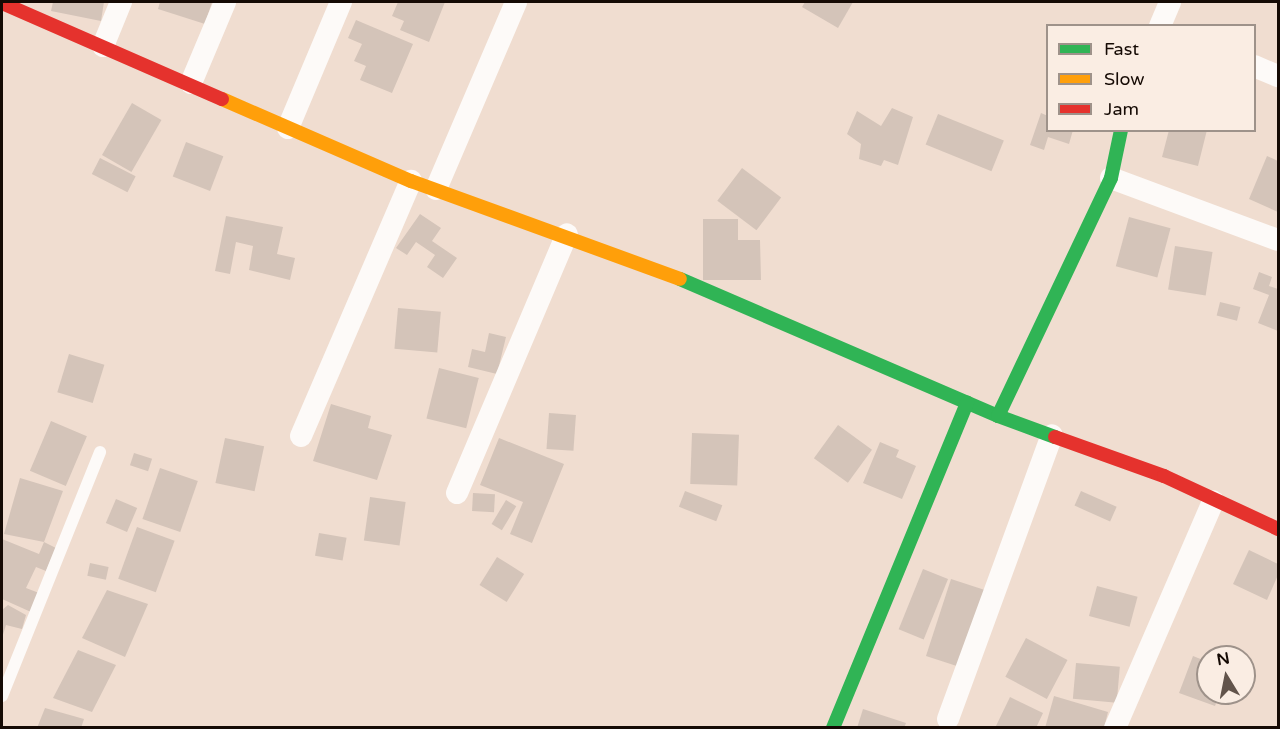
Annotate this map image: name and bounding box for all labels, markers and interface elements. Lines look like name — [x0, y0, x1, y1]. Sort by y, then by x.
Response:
legend — [1046, 24, 1256, 132]
text: Fast — [1104, 38, 1139, 60]
text: Slow — [1104, 68, 1145, 90]
text: Jam — [1104, 98, 1139, 120]
north arrow — [1196, 645, 1256, 705]
text: N — [1215, 648, 1231, 670]

